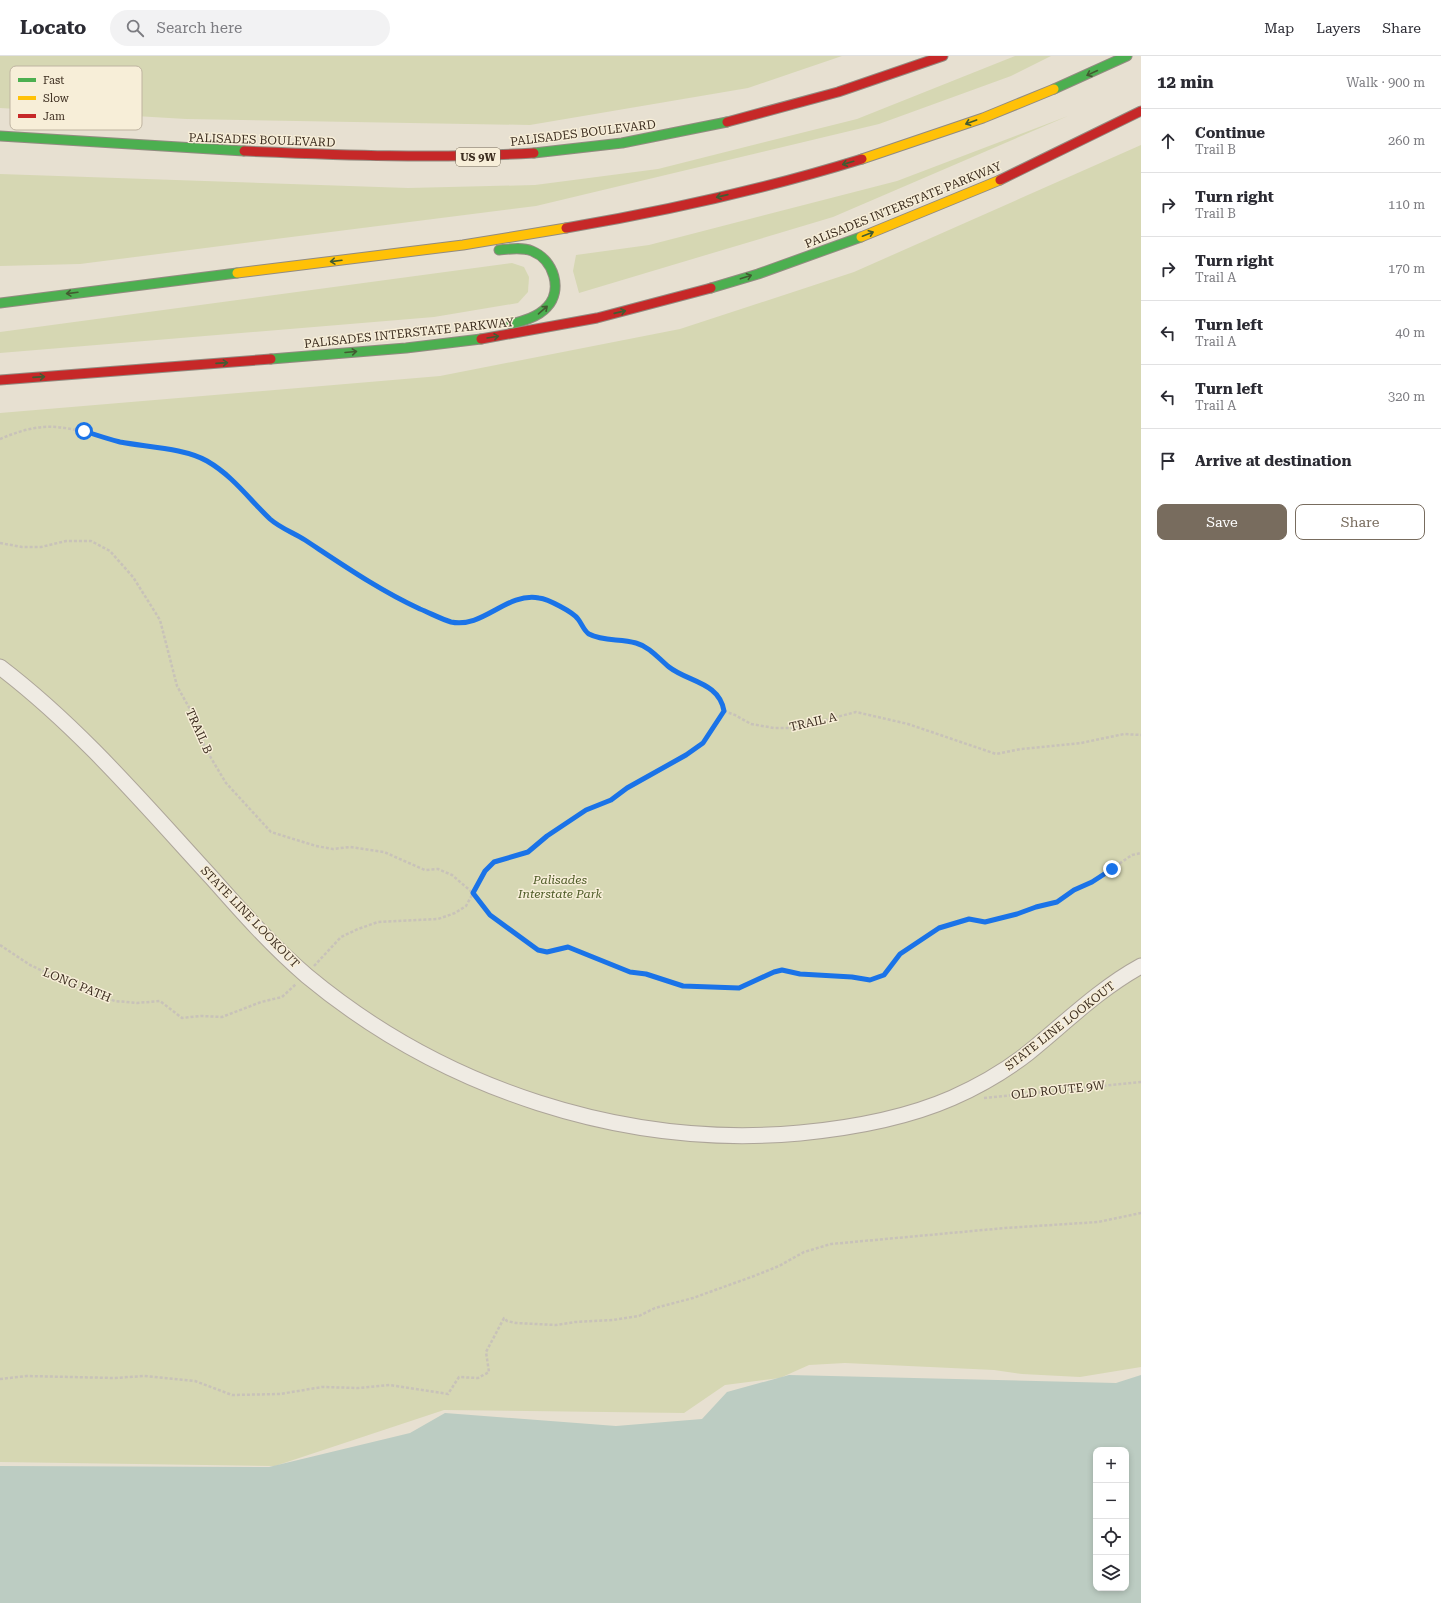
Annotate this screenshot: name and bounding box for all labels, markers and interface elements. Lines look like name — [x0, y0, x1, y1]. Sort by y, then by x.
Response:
search box — [110, 10, 390, 46]
text: Locato — [20, 16, 86, 39]
icon: search — [124, 17, 146, 39]
text: Search here — [156, 19, 242, 37]
text: Map — [1264, 20, 1294, 36]
text: Layers — [1316, 20, 1360, 36]
text: Share — [1382, 20, 1421, 36]
legend — [10, 66, 142, 130]
one-way arrow — [1086, 69, 1098, 77]
text: 12 min — [1157, 72, 1214, 92]
text: Fast — [43, 74, 64, 87]
text: Walk · 900 m — [1346, 75, 1425, 90]
text: Slow — [43, 92, 70, 105]
text: Jam — [43, 110, 65, 123]
street label: PALISADES BOULEVARD — [509, 117, 657, 149]
one-way arrow — [965, 119, 978, 126]
text: Continue — [1195, 124, 1265, 142]
street label: PALISADES BOULEVARD — [188, 130, 336, 150]
icon: ahead — [1157, 130, 1179, 152]
text: 260 m — [1388, 133, 1425, 148]
text: Trail B — [1195, 142, 1236, 157]
road number: US 9W — [456, 148, 500, 166]
street label: PALISADES INTERSTATE PARKWAY — [803, 159, 1004, 251]
one-way arrow — [842, 160, 855, 167]
text: Turn right — [1195, 188, 1274, 206]
one-way arrow — [716, 192, 729, 200]
icon: right — [1157, 194, 1179, 216]
text: 110 m — [1388, 197, 1425, 212]
text: Trail B — [1195, 206, 1236, 221]
one-way arrow — [862, 229, 874, 237]
text: Turn right — [1195, 252, 1274, 270]
one-way arrow — [330, 257, 343, 264]
icon: right — [1157, 258, 1179, 280]
text: 170 m — [1388, 261, 1425, 276]
text: Trail A — [1195, 270, 1236, 285]
one-way arrow — [739, 273, 752, 280]
one-way arrow — [66, 290, 79, 297]
one-way arrow — [538, 305, 548, 314]
one-way arrow — [614, 307, 627, 315]
street label: PALISADES INTERSTATE PARKWAY — [303, 315, 515, 351]
text: Turn left — [1195, 316, 1263, 334]
icon: left — [1157, 322, 1179, 344]
text: 40 m — [1395, 325, 1425, 340]
one-way arrow — [486, 333, 499, 341]
text: Trail A — [1195, 334, 1236, 349]
one-way arrow — [344, 349, 357, 356]
one-way arrow — [215, 359, 228, 366]
one-way arrow — [32, 373, 45, 380]
text: Turn left — [1195, 380, 1263, 398]
icon: left — [1157, 386, 1179, 408]
text: 320 m — [1388, 389, 1425, 404]
text: Trail A — [1195, 398, 1236, 413]
route start — [75, 422, 93, 440]
icon: arrive — [1157, 450, 1179, 472]
text: Arrive at destination — [1195, 452, 1351, 470]
button: Save — [1157, 504, 1287, 540]
button: Share — [1295, 504, 1425, 540]
street label: TRAIL B — [183, 706, 215, 756]
street label: TRAIL A — [788, 710, 839, 734]
route end — [1103, 860, 1121, 878]
street label: STATE LINE LOOKOUT — [198, 863, 302, 971]
park label: Palisades Interstate Park — [517, 873, 602, 901]
street label: LONG PATH — [41, 965, 113, 1005]
street label: STATE LINE LOOKOUT — [1002, 979, 1118, 1073]
street label: OLD ROUTE 9W — [1010, 1078, 1106, 1102]
map controls — [1093, 1447, 1129, 1591]
button: + — [1093, 1447, 1129, 1483]
button: − — [1093, 1483, 1129, 1519]
button: locate — [1093, 1519, 1129, 1555]
button: layers — [1093, 1555, 1129, 1591]

